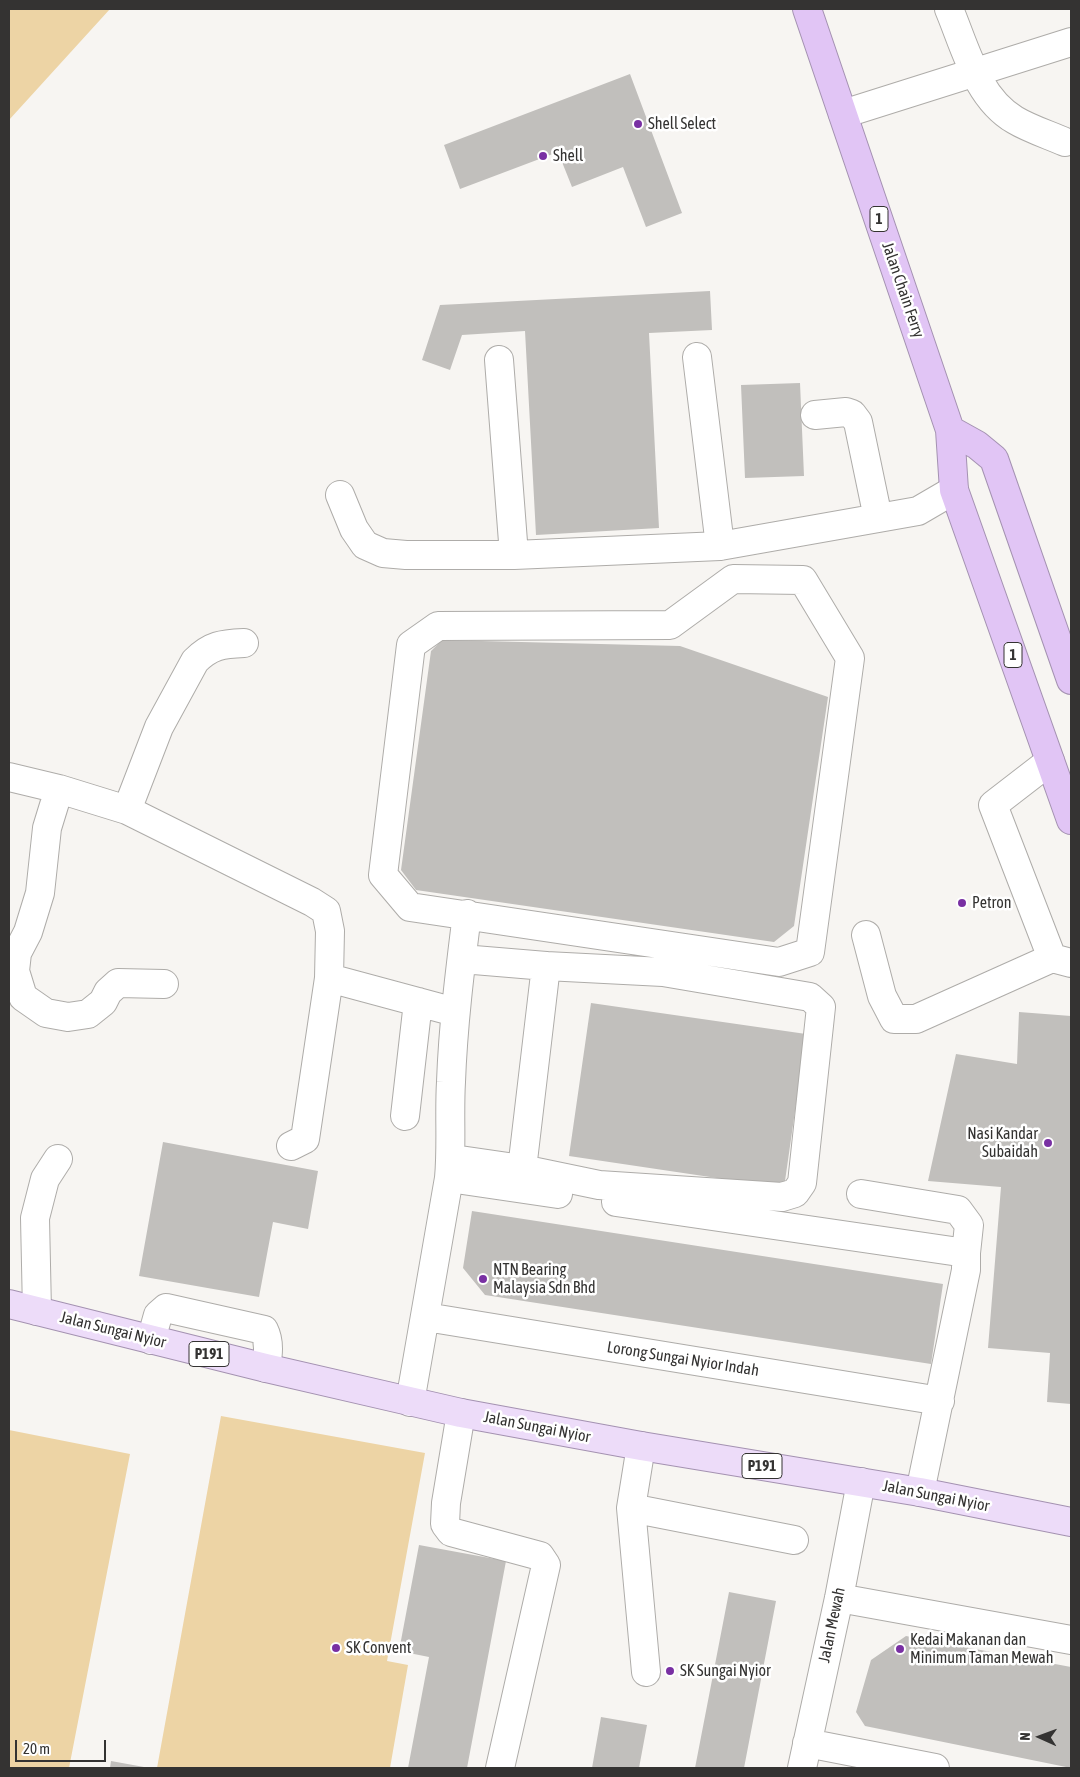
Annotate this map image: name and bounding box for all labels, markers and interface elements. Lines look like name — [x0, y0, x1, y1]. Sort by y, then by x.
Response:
place label: Shell Select — [648, 114, 716, 134]
marker: Shell Select — [632, 118, 644, 130]
place label: Shell — [553, 146, 583, 166]
marker: Shell — [537, 150, 549, 162]
road number: 1 — [870, 206, 888, 232]
street label: Jalan Chain Ferry — [878, 240, 928, 340]
road number: 1 — [1004, 642, 1022, 668]
place label: Petron — [972, 893, 1012, 913]
marker: Petron — [956, 897, 968, 909]
place label: Nasi Kandar Subaidah — [967, 1124, 1038, 1162]
marker: Nasi Kandar Subaidah — [1042, 1137, 1054, 1149]
place label: NTN Bearing Malaysia Sdn Bhd — [493, 1260, 596, 1298]
marker: NTN Bearing Malaysia Sdn Bhd — [477, 1273, 489, 1285]
street label: Jalan Sungai Nyior — [58, 1308, 168, 1352]
street label: Lorong Sungai Nyior Indah — [606, 1338, 760, 1380]
road number: P191 — [189, 1342, 229, 1366]
street label: Jalan Sungai Nyior — [482, 1407, 592, 1447]
road number: P191 — [742, 1454, 782, 1478]
street label: Jalan Sungai Nyior — [881, 1476, 991, 1516]
street label: Jalan Mewah — [815, 1586, 849, 1664]
place label: Kedai Makanan dan Minimum Taman Mewah — [910, 1630, 1053, 1668]
place label: SK Convent — [346, 1638, 411, 1658]
marker: SK Convent — [330, 1642, 342, 1654]
marker: Kedai Makanan dan Minimum Taman Mewah — [894, 1643, 906, 1655]
place label: SK Sungai Nyior — [680, 1661, 771, 1681]
marker: SK Sungai Nyior — [664, 1665, 676, 1677]
north arrow — [1015, 1712, 1065, 1762]
scale bar — [18, 1730, 109, 1762]
text: N — [1017, 1732, 1033, 1741]
text: 20 m — [23, 1740, 50, 1757]

